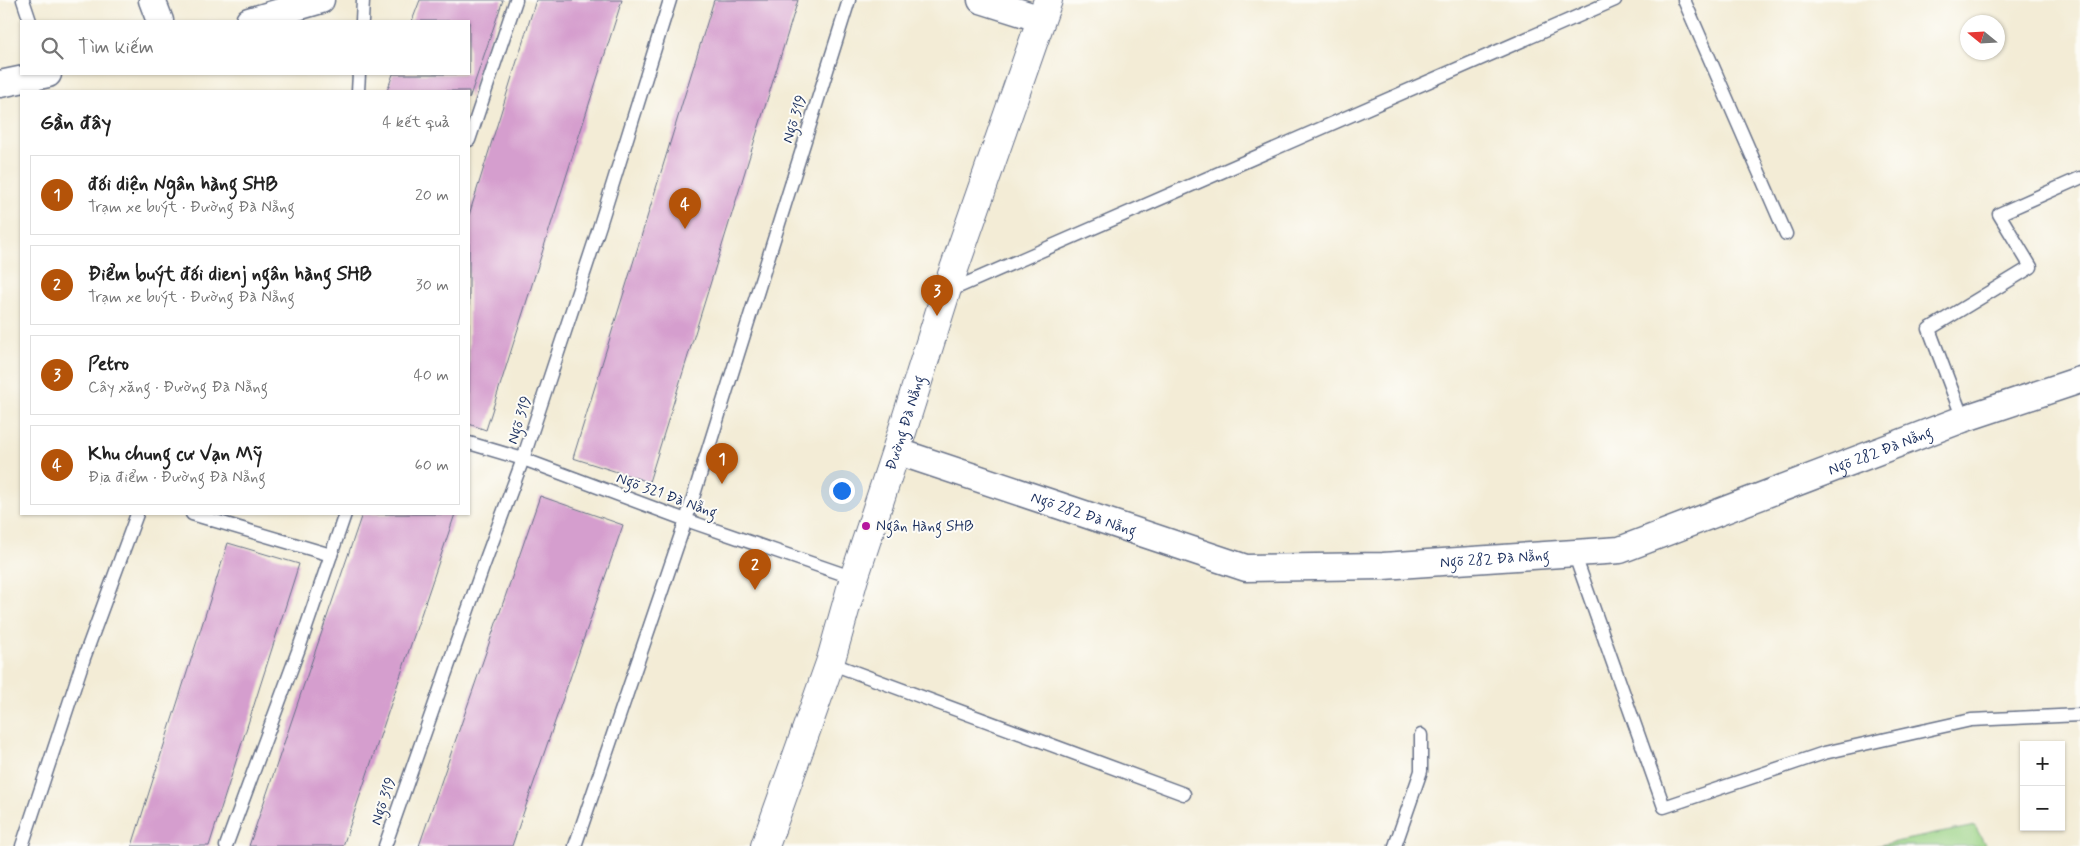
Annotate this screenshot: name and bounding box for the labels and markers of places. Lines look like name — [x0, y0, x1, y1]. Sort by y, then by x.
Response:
pin: 4 — [669, 188, 701, 229]
pin: 3 — [921, 275, 953, 316]
pin: 1 — [706, 443, 738, 484]
place label: Ngân Hàng SHB — [876, 517, 973, 538]
marker: Ngân Hàng SHB — [860, 520, 872, 532]
pin: 2 — [739, 549, 771, 590]

